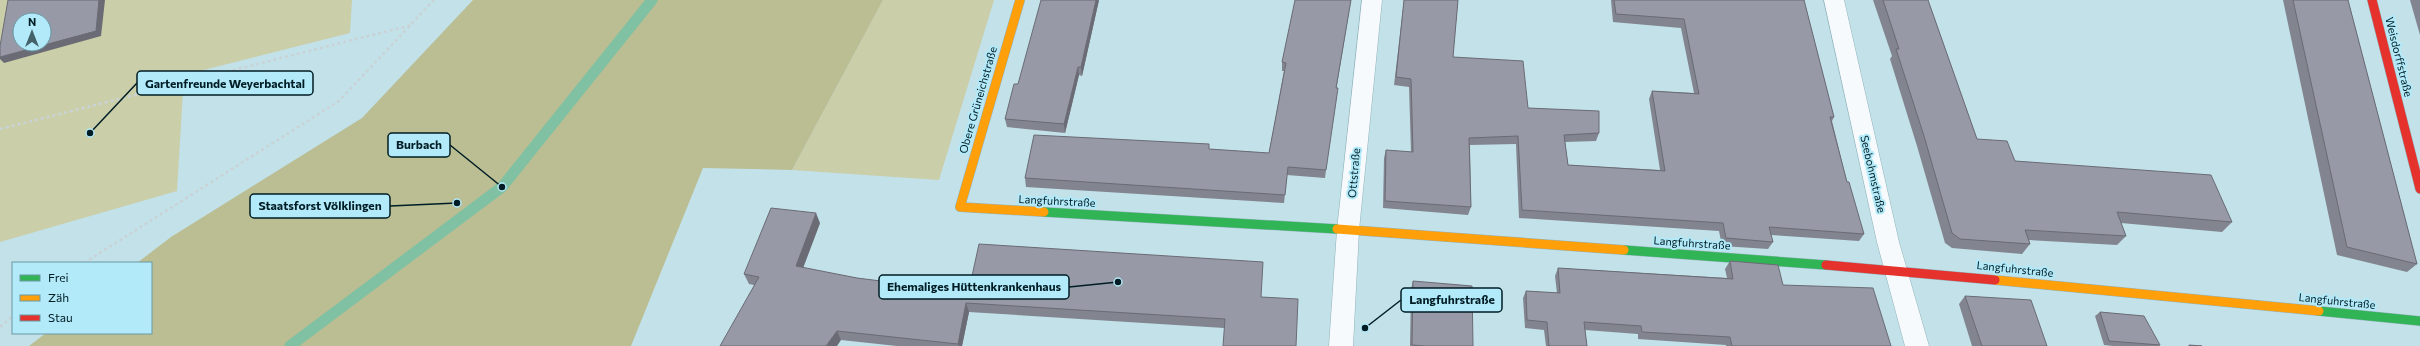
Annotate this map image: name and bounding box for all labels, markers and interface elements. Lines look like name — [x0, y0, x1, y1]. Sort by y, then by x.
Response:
north arrow — [12, 12, 52, 52]
text: N — [28, 15, 36, 28]
street label: Weisdorffstraße — [2383, 16, 2416, 98]
street label: Obere Grüneichstraße — [956, 45, 999, 155]
callout: Gartenfreunde Weyerbachtal — [137, 71, 313, 95]
text: Gartenfreunde Weyerbachtal — [145, 76, 305, 90]
callout: Burbach — [388, 133, 450, 157]
street label: Seebohmstraße — [1858, 134, 1889, 214]
text: Burbach — [396, 137, 442, 151]
street label: Ottstraße — [1345, 147, 1362, 198]
street label: Langfuhrstraße — [1018, 192, 1096, 209]
callout: Staatsforst Völklingen — [250, 194, 390, 218]
text: Staatsforst Völklingen — [258, 198, 382, 212]
street label: Langfuhrstraße — [1653, 233, 1731, 252]
street label: Langfuhrstraße — [1976, 258, 2054, 279]
legend — [12, 262, 152, 334]
text: Frei — [48, 270, 69, 284]
callout: Ehemaliges Hüttenkrankenhaus — [879, 275, 1069, 299]
text: Ehemaliges Hüttenkrankenhaus — [887, 279, 1062, 293]
callout: Langfuhrstraße — [1401, 288, 1502, 312]
text: Zäh — [48, 290, 69, 304]
street label: Langfuhrstraße — [2298, 290, 2376, 311]
text: Langfuhrstraße — [1409, 292, 1495, 306]
text: Stau — [48, 310, 73, 324]

